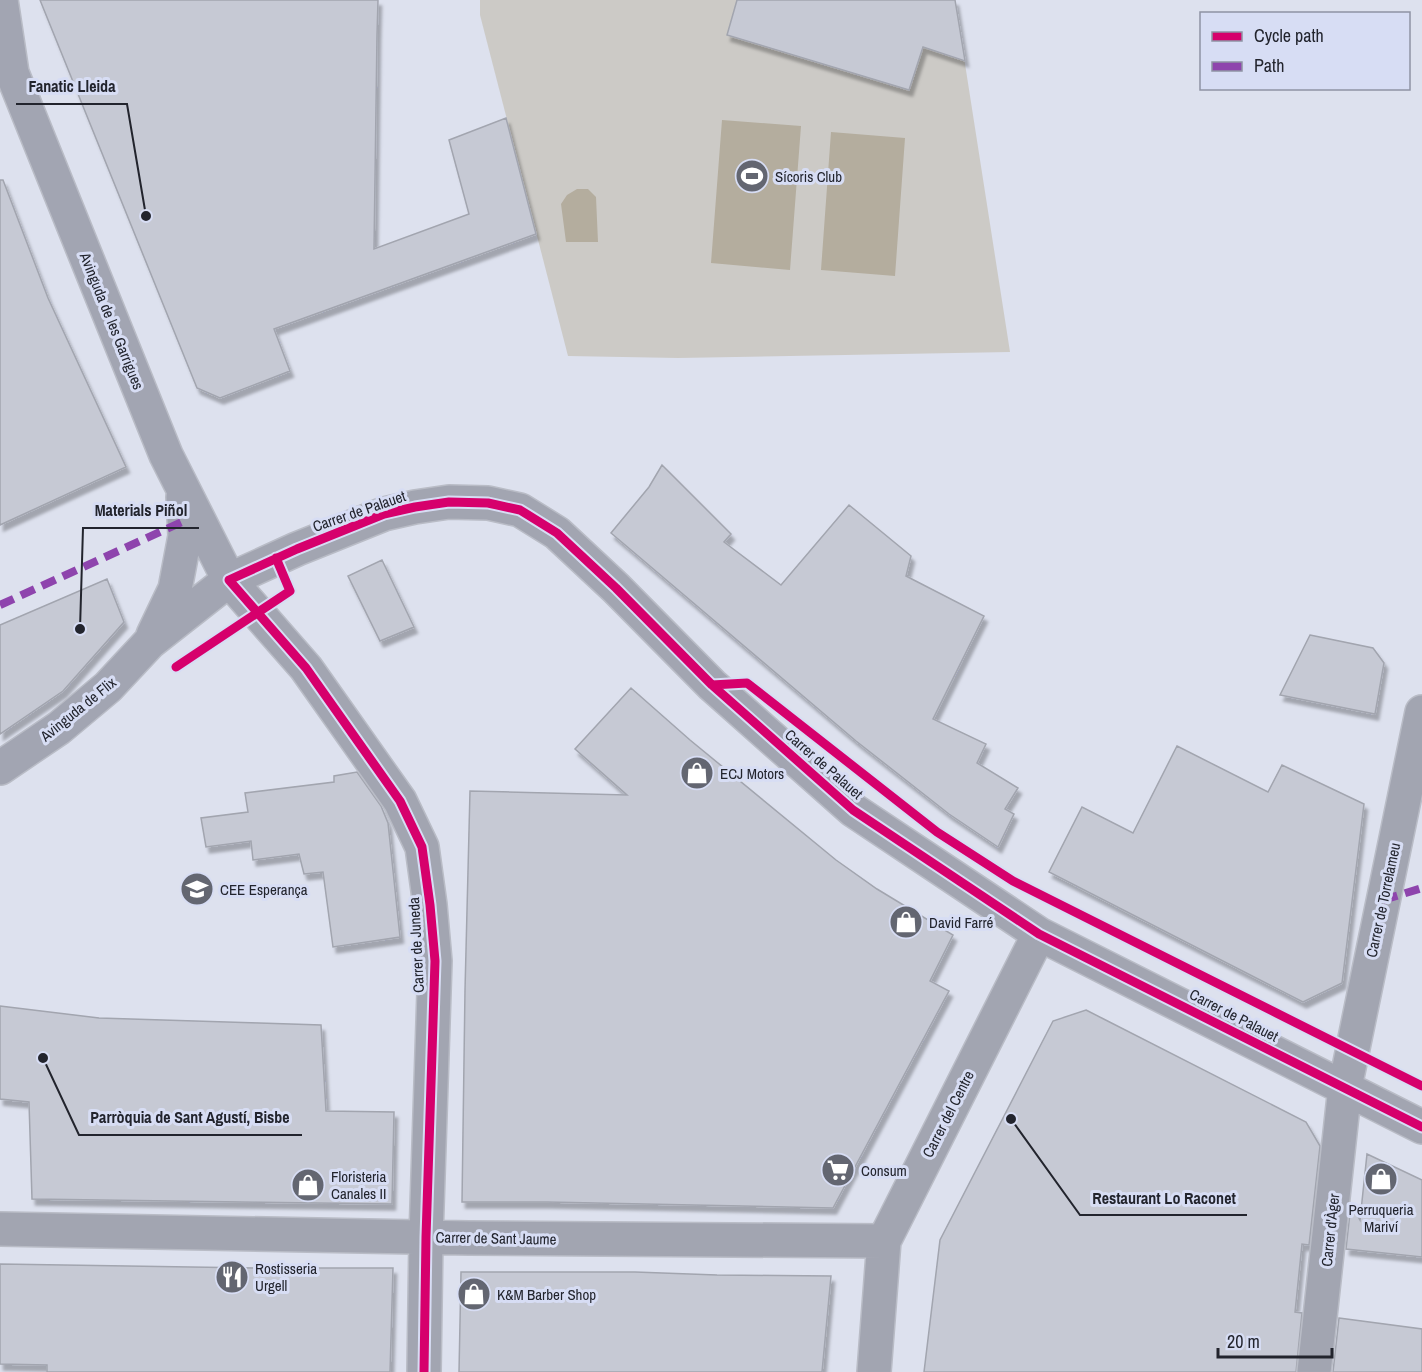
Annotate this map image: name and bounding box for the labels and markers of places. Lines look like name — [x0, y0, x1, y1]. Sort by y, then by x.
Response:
callout: Fanatic Lleida — [16, 70, 127, 104]
sports icon: Sícoris Club — [734, 158, 770, 194]
place label: Sícoris Club — [775, 166, 842, 187]
callout: Materials Piñol — [83, 494, 199, 528]
shop icon: ECJ Motors — [679, 755, 715, 791]
place label: ECJ Motors — [720, 763, 784, 784]
school or university icon: CEE Esperança — [179, 871, 215, 907]
place label: CEE Esperança — [220, 879, 308, 900]
shop icon: David Farré — [888, 904, 924, 940]
place label: David Farré — [929, 912, 993, 933]
callout: Parròquia de Sant Agustí, Bisbe — [79, 1101, 302, 1135]
supermarket icon: Consum — [820, 1152, 856, 1188]
place label: Consum — [861, 1160, 907, 1181]
shop icon: Perruqueria Mariví — [1363, 1161, 1399, 1197]
place label: Floristeria Canales II — [331, 1166, 387, 1204]
shop icon: Floristeria Canales II — [290, 1167, 326, 1203]
callout: Restaurant Lo Raconet — [1080, 1181, 1247, 1215]
place label: Perruqueria Mariví — [1349, 1199, 1414, 1237]
place label: Rostisseria Urgell — [255, 1258, 317, 1296]
restaurant icon: Rostisseria Urgell — [214, 1259, 250, 1295]
shop icon: K&M Barber Shop — [456, 1276, 492, 1312]
place label: K&M Barber Shop — [497, 1284, 596, 1305]

